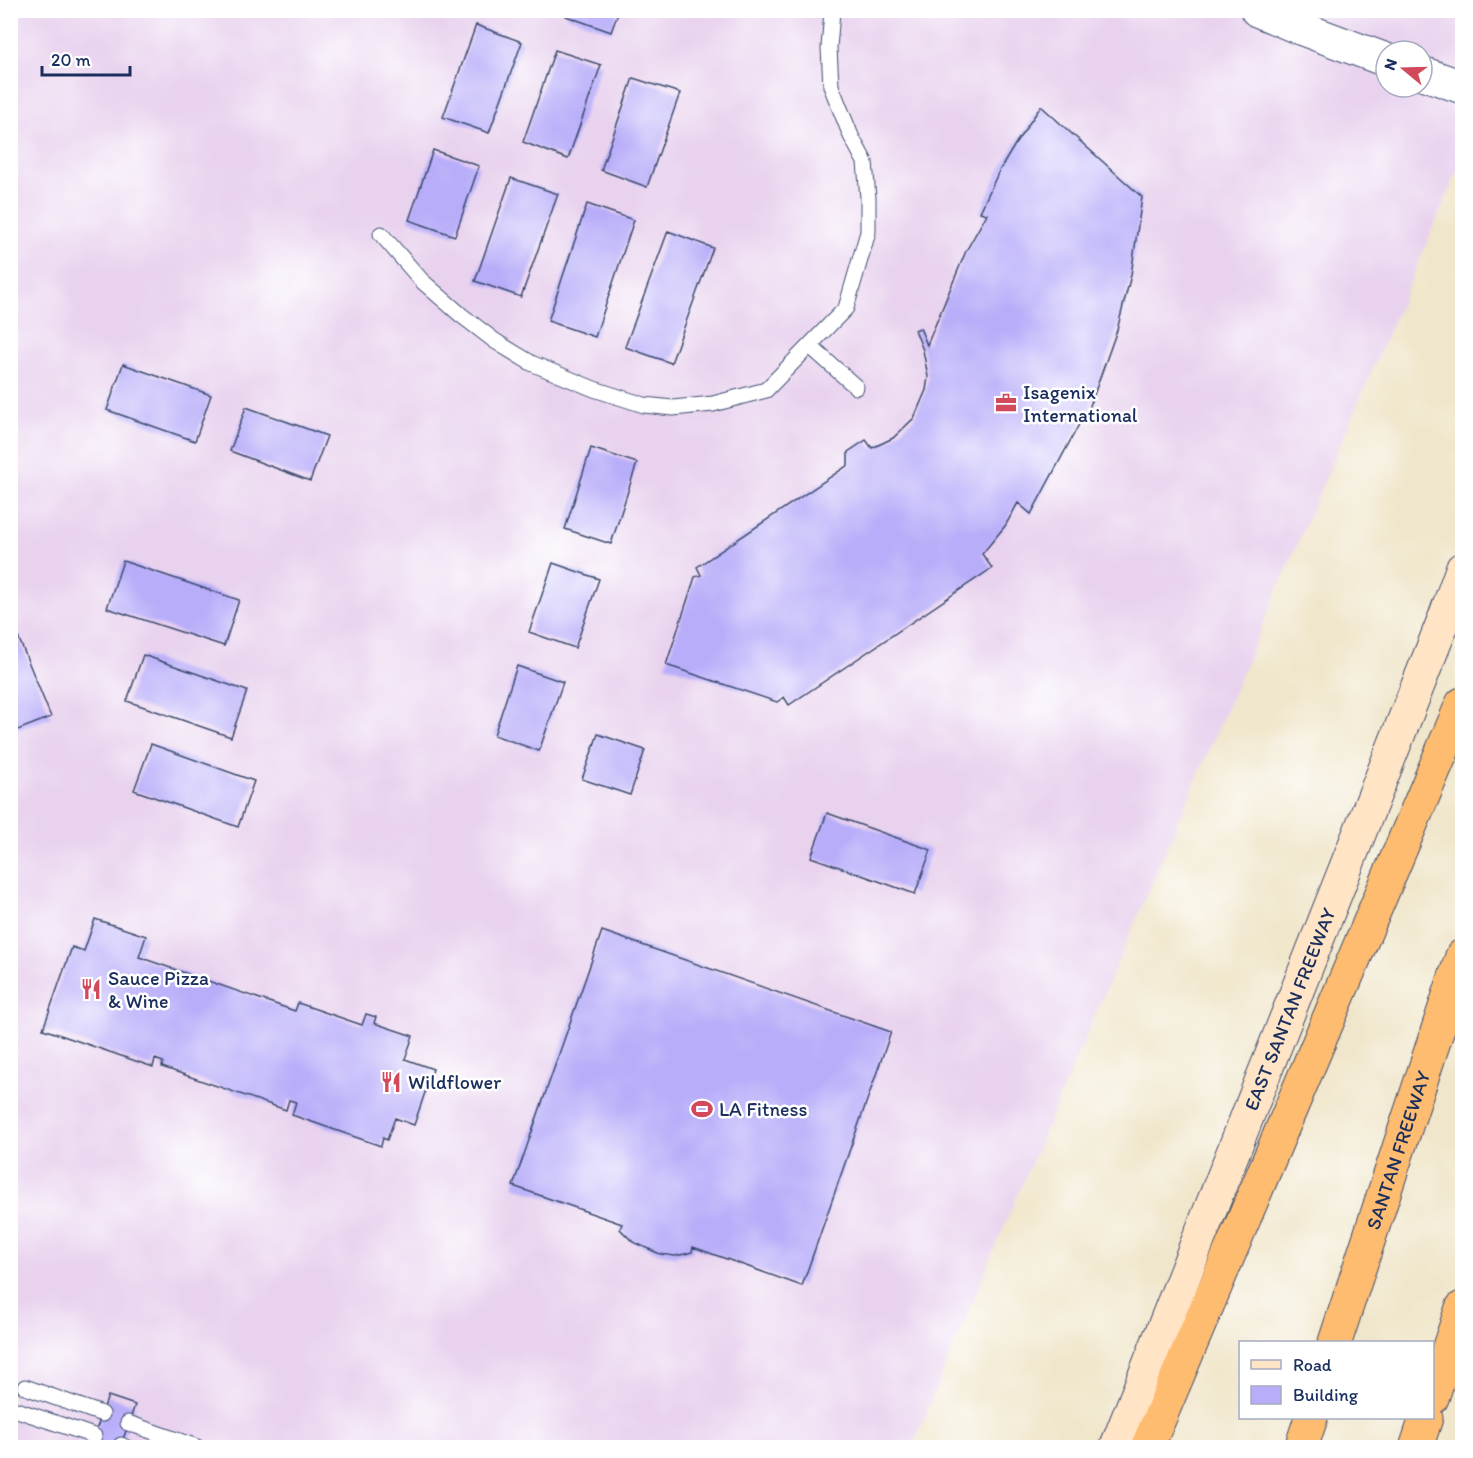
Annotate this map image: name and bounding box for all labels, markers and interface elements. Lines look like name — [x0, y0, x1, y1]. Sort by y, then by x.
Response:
scale bar — [42, 39, 130, 77]
north arrow — [1374, 39, 1434, 99]
text: 20 m — [51, 49, 91, 71]
text: N — [1380, 56, 1401, 72]
place label: Isagenix International — [1023, 380, 1138, 427]
office icon: Isagenix International — [994, 391, 1018, 415]
street label: EAST SANTAN FREEWAY — [1239, 904, 1341, 1114]
place label: Sauce Pizza & Wine — [108, 966, 209, 1013]
restaurant icon: Sauce Pizza & Wine — [79, 977, 103, 1001]
street label: SANTAN FREEWAY — [1361, 1067, 1436, 1233]
restaurant icon: Wildflower — [379, 1070, 403, 1094]
place label: Wildflower — [408, 1070, 501, 1094]
sports icon: LA Fitness — [690, 1097, 714, 1121]
place label: LA Fitness — [719, 1097, 808, 1121]
legend — [1239, 1341, 1434, 1419]
text: Road — [1293, 1354, 1332, 1376]
text: Building — [1293, 1384, 1359, 1406]

